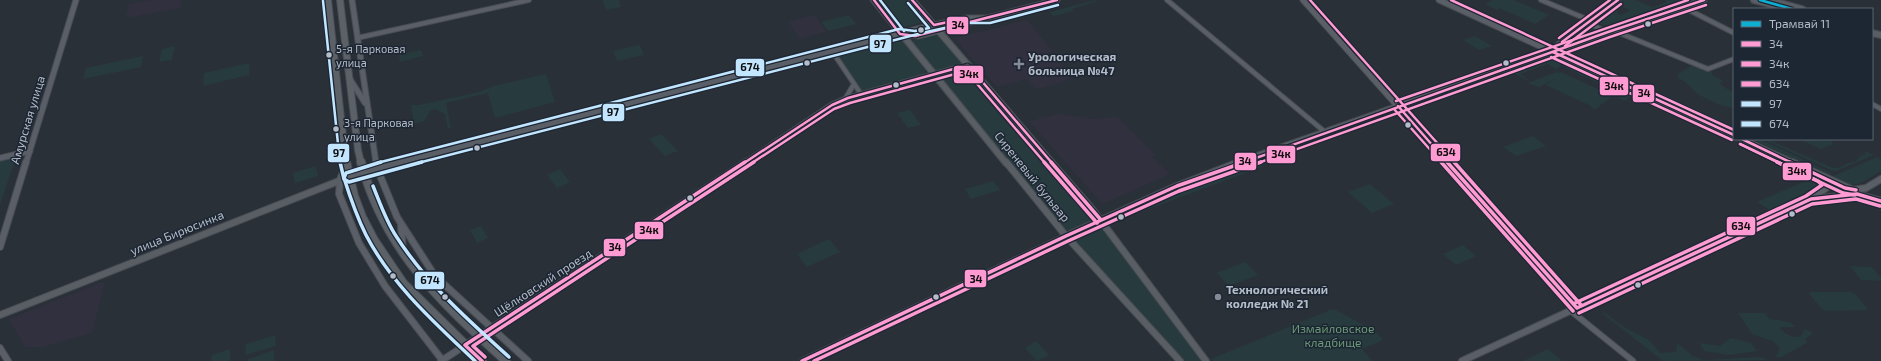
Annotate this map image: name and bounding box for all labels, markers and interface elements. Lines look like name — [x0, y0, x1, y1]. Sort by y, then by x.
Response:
legend — [1733, 8, 1873, 140]
line badge: 34 — [946, 16, 969, 35]
text: Трамвай 11 — [1769, 16, 1830, 30]
text: 34 — [951, 18, 965, 31]
unlabelled marker — [1643, 19, 1653, 29]
unlabelled marker — [916, 25, 926, 35]
line badge: 97 — [869, 34, 892, 53]
text: 34 — [1769, 36, 1783, 50]
text: 97 — [874, 37, 886, 50]
place label: 5-я Парковая улица — [336, 42, 405, 70]
place label: Урологическая больница №47 — [1028, 49, 1117, 77]
marker: 5-я Парковая улица — [324, 50, 334, 60]
text: 34к — [1769, 56, 1790, 70]
line badge: 674 — [735, 58, 765, 77]
unlabelled marker — [802, 58, 812, 68]
marker: Урологическая больница №47 — [1013, 58, 1025, 70]
unlabelled marker — [1501, 58, 1511, 68]
text: 674 — [740, 60, 760, 73]
line badge: 34к — [953, 65, 984, 84]
text: 34к — [959, 67, 979, 80]
street label: Амурская улица — [7, 74, 48, 166]
line badge: 34к — [1599, 76, 1629, 96]
text: 634 — [1769, 76, 1790, 90]
text: 34к — [1604, 79, 1624, 92]
unlabelled marker — [891, 80, 901, 90]
line badge: 34 — [1632, 84, 1655, 103]
text: 34 — [1637, 86, 1651, 99]
text: 97 — [1769, 96, 1782, 110]
line badge: 97 — [602, 103, 625, 122]
text: 97 — [607, 105, 619, 118]
place label: 3-я Парковая улица — [344, 116, 414, 144]
text: 674 — [1769, 116, 1789, 130]
unlabelled marker — [1403, 120, 1413, 130]
marker: 3-я Парковая улица — [331, 124, 341, 134]
street label: Сиреневый бульвар — [991, 129, 1073, 225]
line badge: 97 — [327, 143, 350, 163]
unlabelled marker — [472, 143, 482, 153]
line badge: 634 — [1430, 143, 1461, 162]
line badge: 34к — [1266, 145, 1296, 164]
text: 634 — [1436, 145, 1456, 158]
text: 97 — [333, 146, 345, 159]
text: 34к — [1271, 147, 1291, 160]
line badge: 34 — [1234, 152, 1257, 171]
text: 34 — [1238, 154, 1252, 167]
line badge: 34к — [1782, 162, 1812, 181]
text: 34к — [1787, 164, 1807, 177]
unlabelled marker — [685, 193, 695, 203]
street label: улица Бирюсинка — [128, 207, 226, 258]
unlabelled marker — [1787, 209, 1797, 219]
unlabelled marker — [1116, 212, 1126, 222]
line badge: 634 — [1726, 216, 1756, 236]
text: 634 — [1731, 219, 1751, 232]
line badge: 34к — [634, 221, 664, 240]
text: 34к — [639, 223, 659, 236]
line badge: 34 — [603, 238, 626, 257]
text: 34 — [608, 240, 622, 253]
street label: Щёлковский проезд — [491, 245, 594, 319]
line badge: 34 — [964, 269, 987, 288]
unlabelled marker — [388, 271, 398, 281]
line badge: 674 — [414, 271, 445, 290]
text: 34 — [969, 272, 983, 285]
text: 674 — [420, 273, 440, 286]
unlabelled marker — [1633, 280, 1643, 290]
place label: Технологический колледж № 21 — [1226, 282, 1328, 310]
unlabelled marker — [440, 292, 450, 302]
unlabelled marker — [931, 292, 941, 302]
marker: Технологический колледж № 21 — [1213, 292, 1223, 302]
park label: Измайловское кладбище — [1292, 321, 1374, 349]

